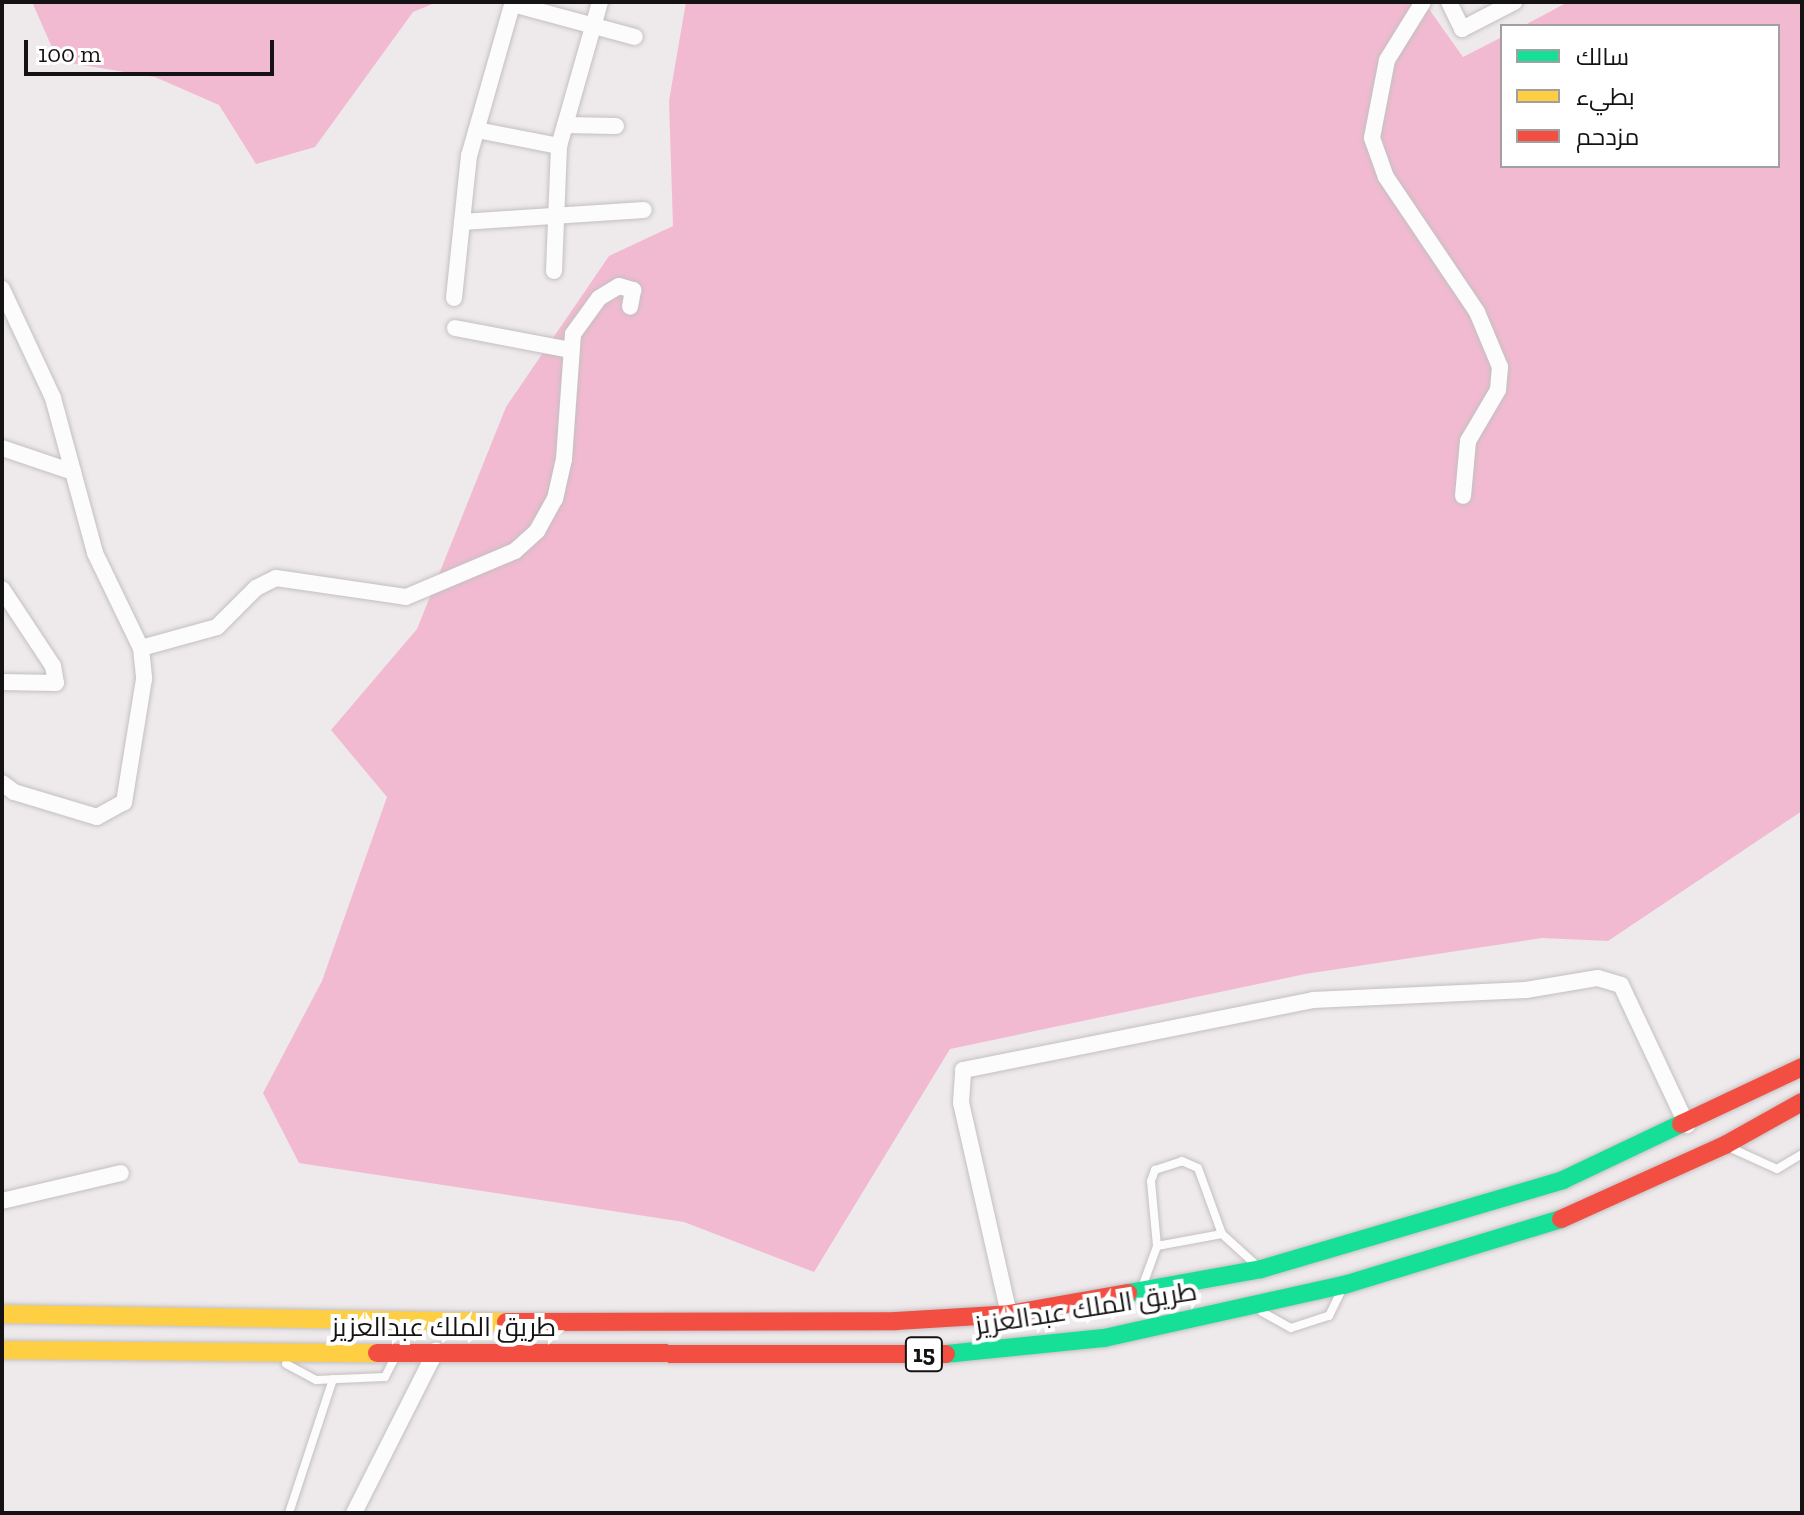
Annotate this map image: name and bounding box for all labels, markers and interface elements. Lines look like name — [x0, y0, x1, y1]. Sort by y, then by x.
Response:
scale bar — [28, 24, 278, 74]
legend — [1500, 24, 1780, 168]
text: 100 m — [38, 39, 101, 68]
text: سالك — [1576, 42, 1629, 71]
text: بطيء — [1576, 82, 1635, 111]
text: مزدحم — [1576, 122, 1639, 151]
street label: طريق الملك عبدالعزيز — [973, 1276, 1199, 1342]
street label: طريق الملك عبدالعزيز — [332, 1312, 556, 1344]
road number: 15 — [904, 1334, 944, 1374]

